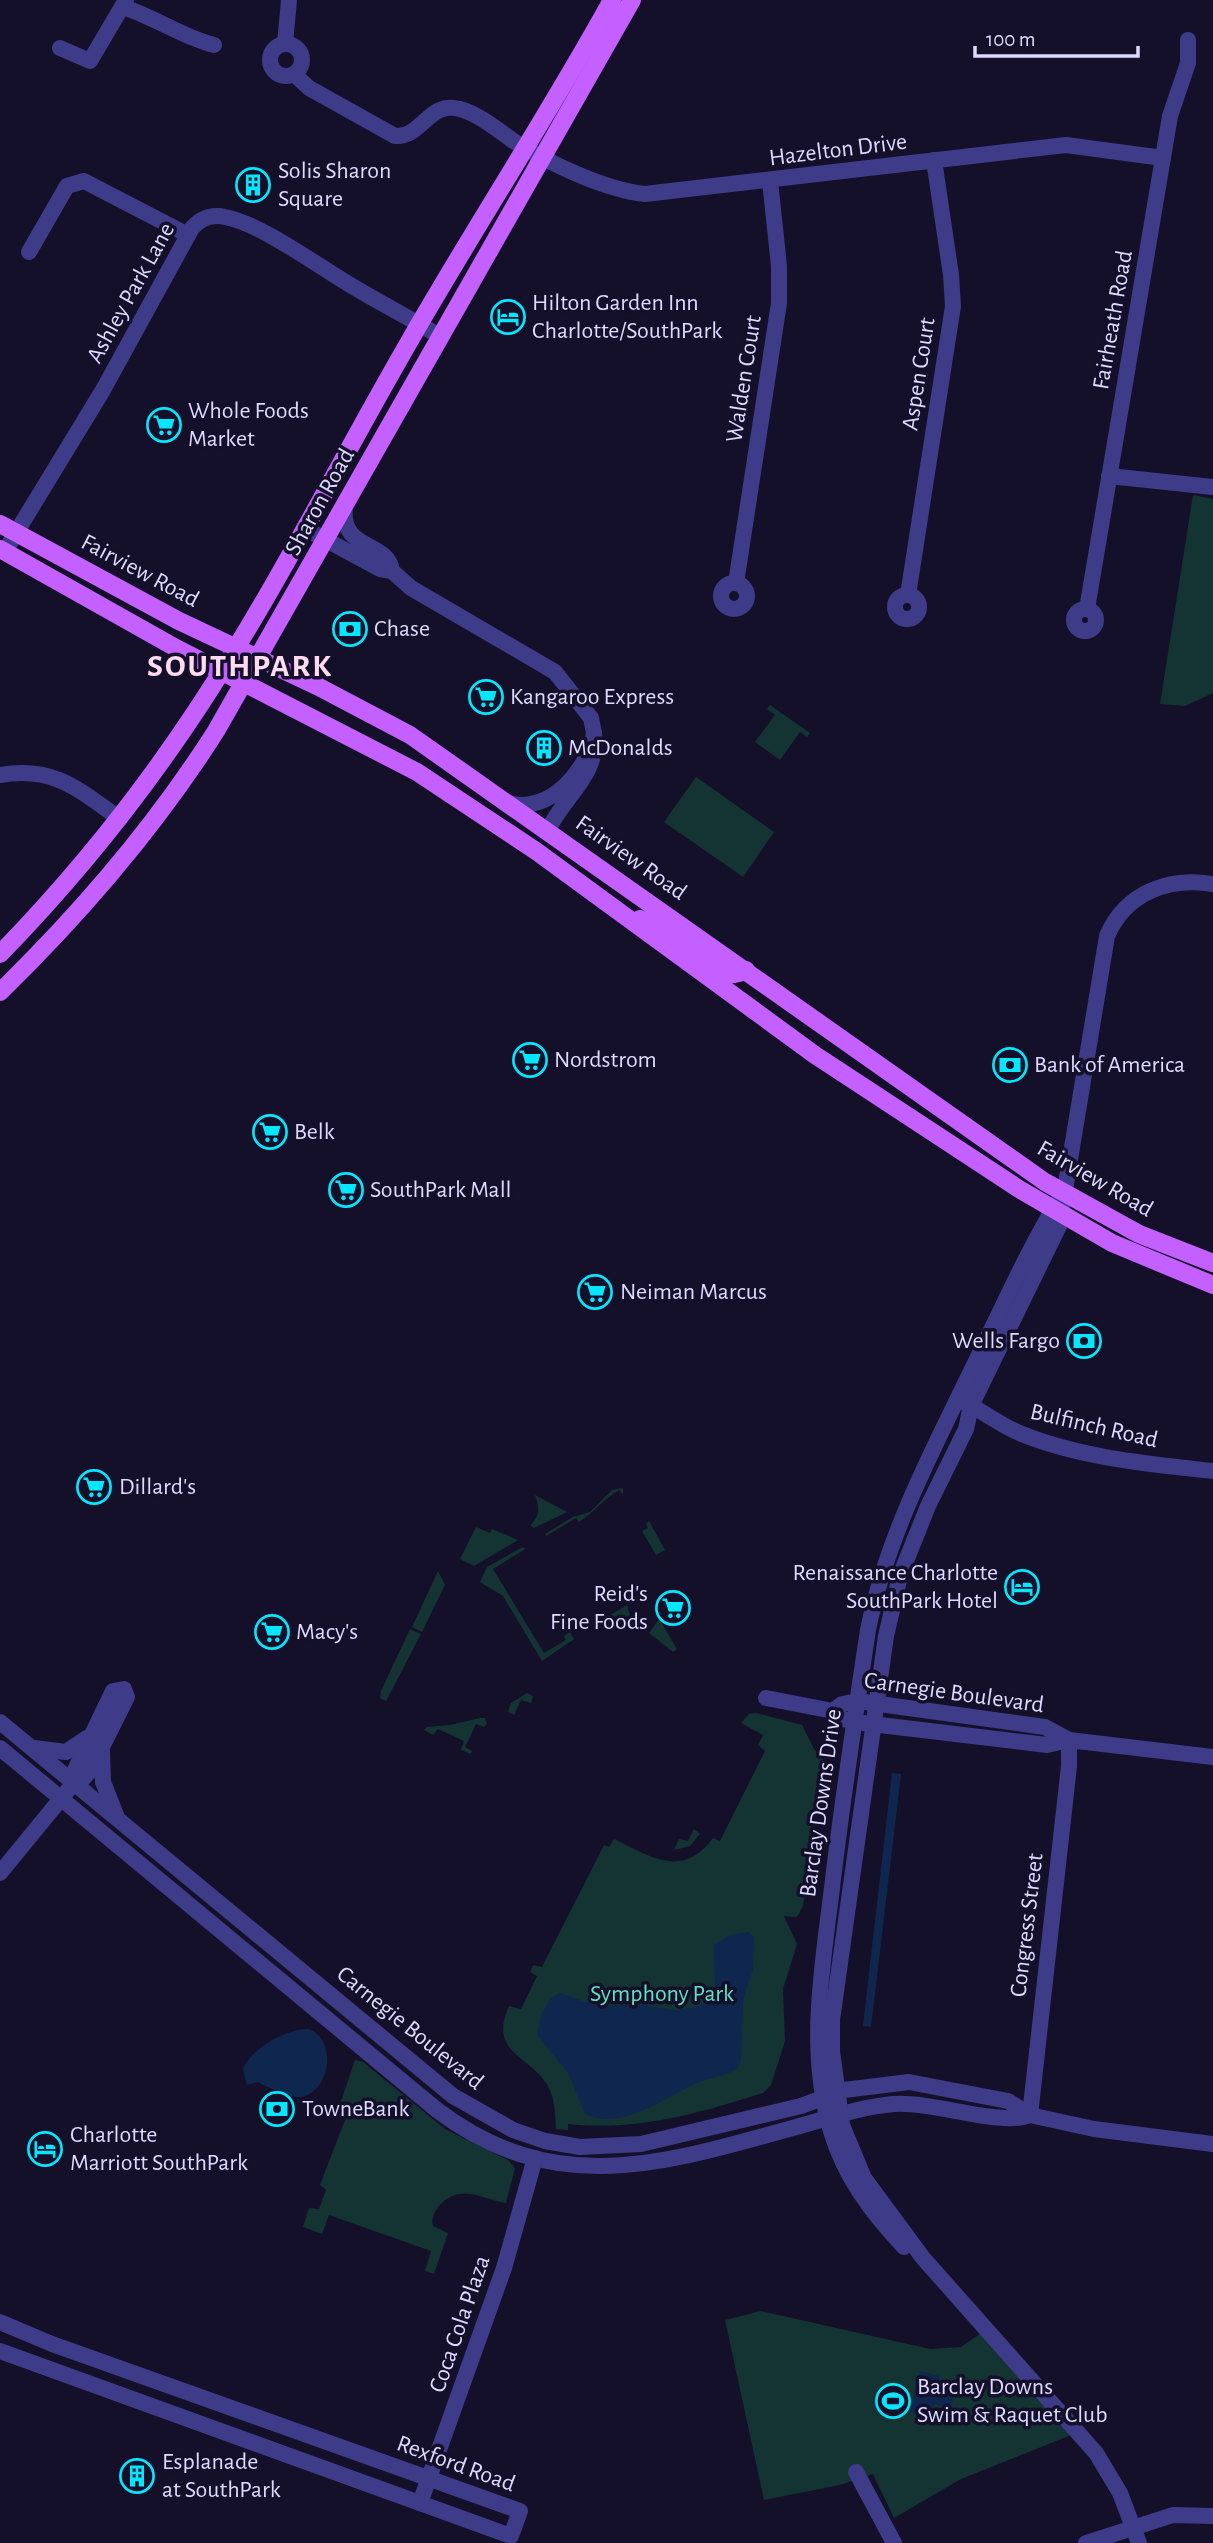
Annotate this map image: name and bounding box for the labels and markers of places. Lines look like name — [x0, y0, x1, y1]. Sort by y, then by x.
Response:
place label: Solis Sharon Square — [278, 159, 391, 211]
building icon: Solis Sharon Square — [234, 166, 272, 204]
place label: Hilton Garden Inn Charlotte/SouthPark — [532, 291, 722, 343]
hotel icon: Hilton Garden Inn Charlotte/SouthPark — [489, 298, 527, 336]
place label: Whole Foods Market — [188, 399, 309, 451]
supermarket icon: Whole Foods Market — [145, 406, 183, 444]
bank icon: Chase — [331, 610, 369, 648]
place label: Chase — [374, 617, 430, 641]
supermarket icon: Kangaroo Express — [467, 678, 505, 716]
place label: Kangaroo Express — [510, 685, 674, 709]
building icon: McDonalds — [525, 729, 563, 767]
place label: McDonalds — [568, 736, 673, 760]
supermarket icon: Nordstrom — [511, 1041, 549, 1079]
bank icon: Bank of America — [991, 1046, 1029, 1084]
place label: Nordstrom — [554, 1048, 657, 1072]
place label: Bank of America — [1034, 1053, 1185, 1077]
supermarket icon: Belk — [251, 1113, 289, 1151]
place label: Belk — [294, 1120, 335, 1144]
supermarket icon: SouthPark Mall — [327, 1171, 365, 1209]
place label: SouthPark Mall — [370, 1178, 512, 1202]
supermarket icon: Neiman Marcus — [576, 1273, 614, 1311]
place label: Neiman Marcus — [620, 1280, 767, 1304]
bank icon: Wells Fargo — [1065, 1322, 1103, 1360]
place label: Wells Fargo — [952, 1329, 1060, 1353]
supermarket icon: Dillard's — [75, 1468, 113, 1506]
place label: Dillard's — [119, 1475, 196, 1499]
place label: Renaissance Charlotte SouthPark Hotel — [793, 1561, 998, 1613]
hotel icon: Renaissance Charlotte SouthPark Hotel — [1003, 1568, 1041, 1606]
place label: Reid's Fine Foods — [550, 1582, 648, 1634]
supermarket icon: Reid's Fine Foods — [654, 1589, 692, 1627]
supermarket icon: Macy's — [253, 1613, 291, 1651]
place label: Macy's — [296, 1620, 358, 1644]
bank icon: TowneBank — [258, 2090, 296, 2128]
place label: TowneBank — [302, 2097, 410, 2121]
place label: Charlotte Marriott SouthPark — [70, 2123, 248, 2175]
hotel icon: Charlotte Marriott SouthPark — [26, 2130, 64, 2168]
place label: Barclay Downs Swim & Raquet Club — [917, 2375, 1108, 2427]
sports icon: Barclay Downs Swim & Raquet Club — [874, 2382, 912, 2420]
place label: Esplanade at SouthPark — [162, 2450, 281, 2502]
building icon: Esplanade at SouthPark — [118, 2457, 156, 2495]

